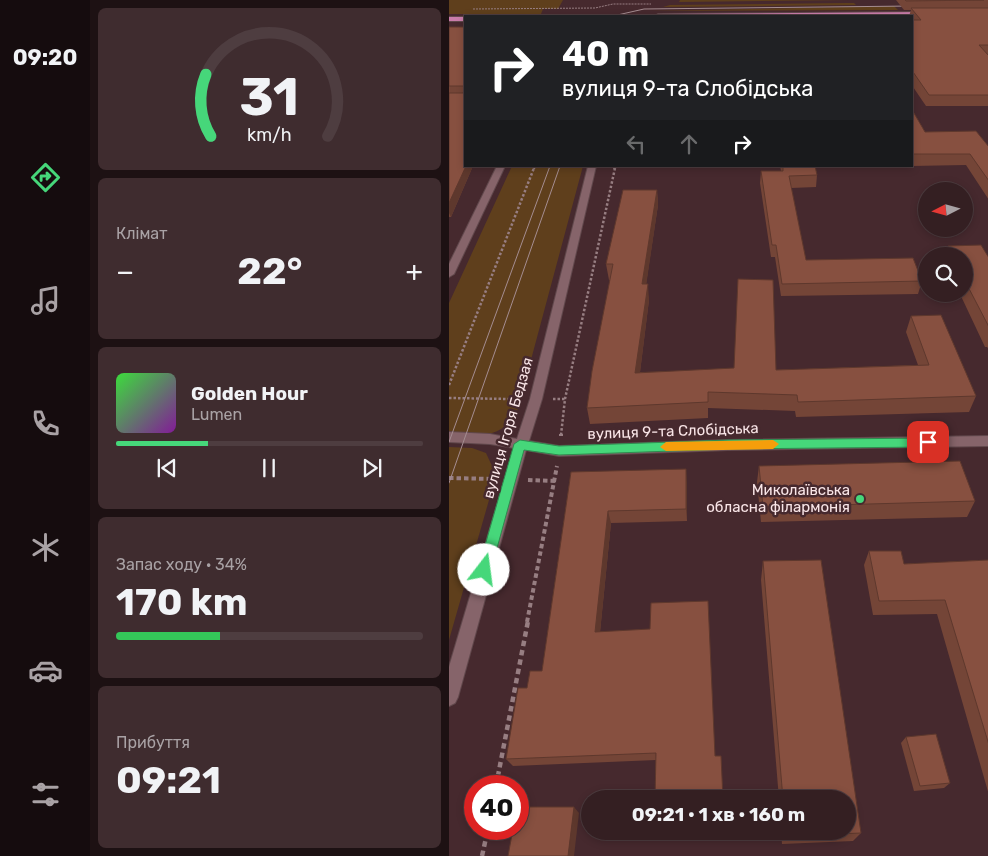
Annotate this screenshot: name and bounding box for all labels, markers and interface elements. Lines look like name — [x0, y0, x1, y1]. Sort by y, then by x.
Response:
text: 40 m — [562, 33, 649, 75]
icon: right — [479, 35, 544, 100]
text: 09:20 — [13, 44, 77, 71]
text: 31 — [240, 66, 299, 128]
text: вулиця 9-та Слобідська — [562, 75, 813, 102]
text: km/h — [247, 124, 292, 145]
icon: left — [622, 130, 650, 158]
icon: ahead — [675, 130, 703, 158]
icon: right — [728, 130, 756, 158]
icon: directions — [28, 160, 63, 195]
north arrow — [918, 182, 973, 238]
map controls — [918, 182, 973, 302]
text: Клімат — [116, 224, 167, 243]
button: search — [918, 247, 973, 302]
text: 22° — [237, 248, 302, 294]
text: − — [116, 255, 134, 288]
text: + — [406, 255, 423, 288]
icon: music — [28, 283, 63, 318]
street label: вулиця Ігоря Бедзая — [479, 355, 537, 501]
text: Golden Hour — [191, 382, 308, 405]
text: Lumen — [191, 405, 242, 424]
icon: phone — [28, 406, 63, 441]
street label: вулиця 9-та Слобідська — [587, 419, 759, 443]
pin — [907, 421, 949, 463]
icon: arrive — [914, 428, 942, 456]
icon: previous — [153, 454, 181, 482]
icon: pause — [255, 454, 283, 482]
icon: next — [358, 454, 386, 482]
place label: Миколаївська обласна філармонія — [706, 481, 850, 516]
marker: Миколаївська обласна філармонія — [854, 493, 866, 505]
icon: climate — [28, 530, 63, 565]
position arrow — [457, 543, 509, 595]
text: Запас ходу · 34% — [116, 555, 247, 574]
text: 170 km — [116, 579, 248, 625]
icon: car — [28, 653, 63, 688]
text: Прибуття — [116, 733, 190, 752]
text: 09:21 — [116, 757, 221, 803]
speed limit sign: 40 — [464, 775, 529, 840]
icon: filters — [28, 777, 63, 812]
text: 09:21 · 1 хв · 160 m — [632, 803, 805, 826]

